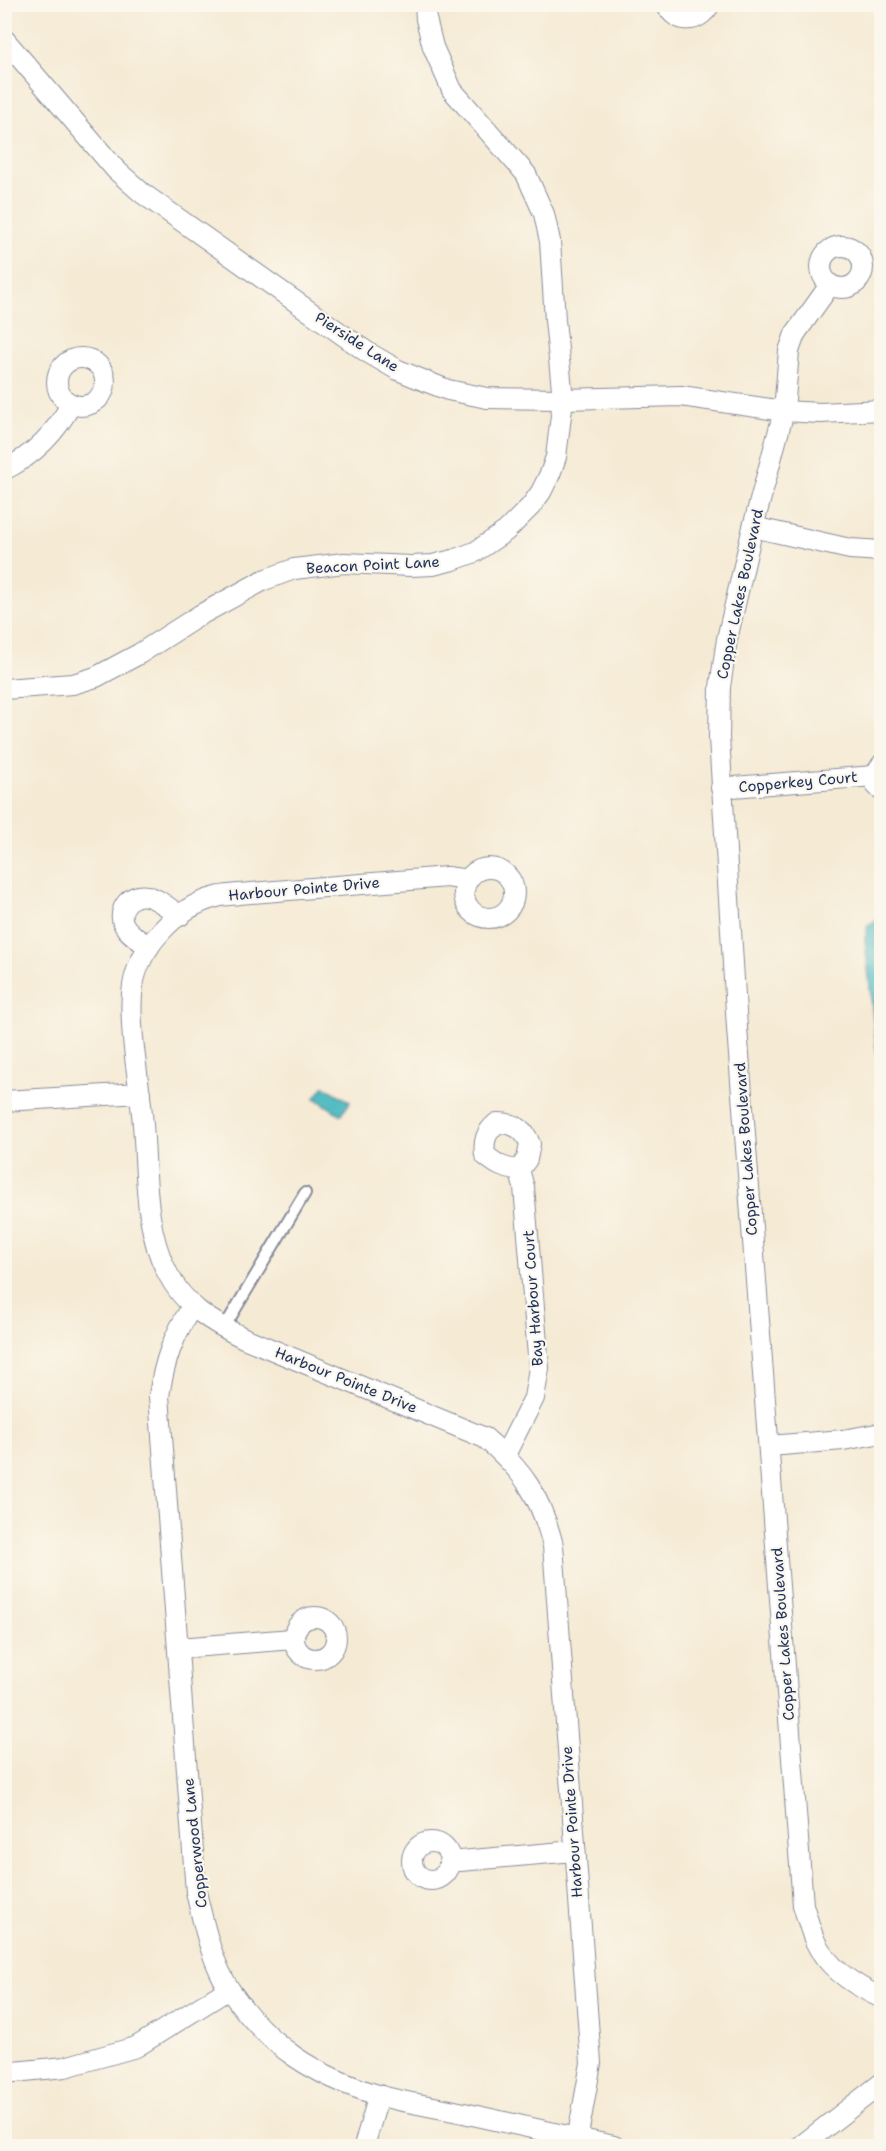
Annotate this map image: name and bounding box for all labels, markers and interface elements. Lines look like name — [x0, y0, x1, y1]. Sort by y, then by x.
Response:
street label: Pierside Lane — [311, 307, 403, 377]
street label: Copper Lakes Boulevard — [712, 507, 768, 681]
street label: Beacon Point Lane — [306, 552, 440, 578]
street label: Copperkey Court — [738, 767, 858, 797]
street label: Harbour Pointe Drive — [227, 872, 381, 906]
street label: Copper Lakes Boulevard — [730, 1061, 762, 1236]
street label: Bay Harbour Court — [518, 1229, 548, 1367]
street label: Harbour Pointe Drive — [272, 1342, 420, 1418]
street label: Copper Lakes Boulevard — [767, 1546, 799, 1721]
street label: Harbour Pointe Drive — [557, 1746, 587, 1898]
street label: Copperwood Lane — [178, 1777, 212, 1909]

